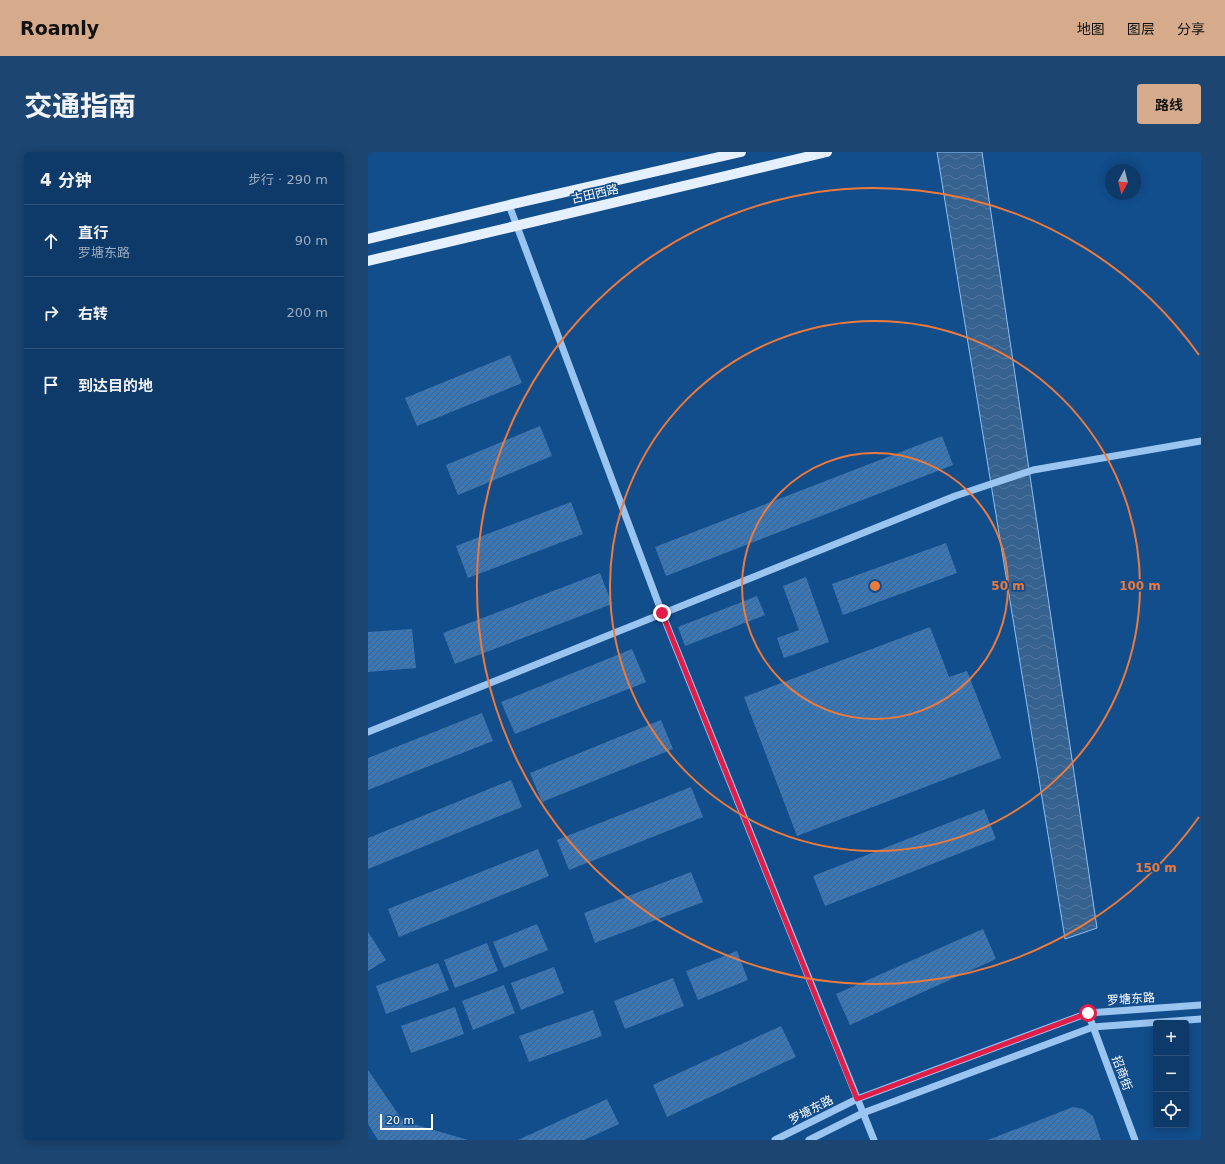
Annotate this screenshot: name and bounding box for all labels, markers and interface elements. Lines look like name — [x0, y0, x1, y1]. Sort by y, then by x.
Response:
text: Roamly — [20, 17, 99, 39]
text: 地图 — [1077, 21, 1105, 37]
text: 图层 — [1127, 21, 1155, 37]
text: 分享 — [1177, 21, 1205, 37]
button: 路线 — [1137, 84, 1201, 124]
text: 交通指南 — [24, 90, 136, 123]
north arrow — [1105, 164, 1141, 200]
text: 4 分钟 — [40, 170, 92, 190]
text: 步行 · 290 m — [248, 172, 328, 187]
street label: 古田西路 — [570, 182, 620, 206]
text: 直行 — [78, 224, 108, 242]
icon: ahead — [40, 230, 62, 252]
text: 90 m — [295, 233, 328, 248]
text: 罗塘东路 — [78, 245, 130, 260]
icon: right — [40, 302, 62, 324]
text: 右转 — [78, 305, 108, 323]
text: 200 m — [286, 305, 328, 320]
icon: arrive — [40, 374, 62, 396]
text: 到达目的地 — [78, 377, 153, 395]
centre of rings — [868, 579, 882, 593]
text: 50 m — [991, 579, 1025, 593]
text: 100 m — [1119, 579, 1161, 593]
route end — [653, 604, 671, 622]
text: 150 m — [1135, 861, 1177, 875]
street label: 罗塘东路 — [1107, 990, 1155, 1008]
route start — [1079, 1004, 1097, 1022]
map controls — [1153, 1020, 1189, 1128]
button: + — [1153, 1020, 1189, 1056]
street label: 招商街 — [1109, 1054, 1135, 1092]
button: − — [1153, 1056, 1189, 1092]
button: locate — [1153, 1092, 1189, 1128]
street label: 罗塘东路 — [786, 1093, 836, 1127]
scale bar — [380, 1112, 433, 1131]
text: 20 m — [386, 1114, 414, 1127]

